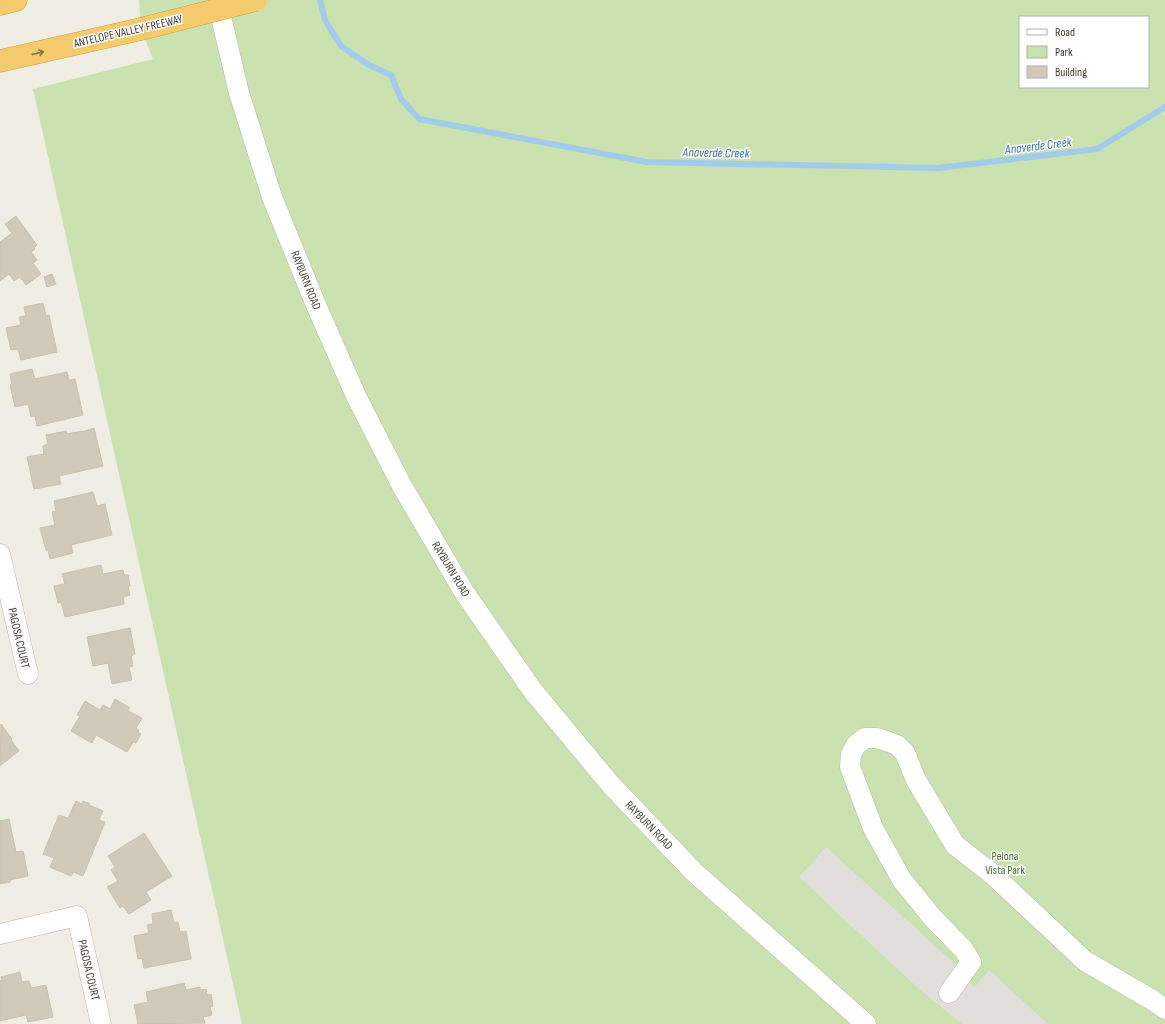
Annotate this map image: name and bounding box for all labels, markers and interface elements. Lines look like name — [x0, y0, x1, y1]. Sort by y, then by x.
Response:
street label: ANTELOPE VALLEY FREEWAY — [71, 12, 184, 52]
legend — [1019, 16, 1149, 88]
text: Road — [1055, 25, 1075, 40]
text: Park — [1055, 45, 1073, 60]
one-way arrow — [31, 48, 44, 56]
text: Building — [1055, 65, 1087, 80]
water label: Anaverde Creek — [1003, 134, 1073, 158]
water label: Anaverde Creek — [681, 144, 751, 162]
street label: RAYBURN ROAD — [287, 249, 324, 312]
street label: RAYBURN ROAD — [428, 539, 473, 600]
street label: PAGOSA COURT — [4, 606, 33, 670]
street label: RAYBURN ROAD — [622, 798, 676, 853]
park label: Pelona Vista Park — [985, 849, 1025, 878]
street label: PAGOSA COURT — [74, 938, 103, 1002]

